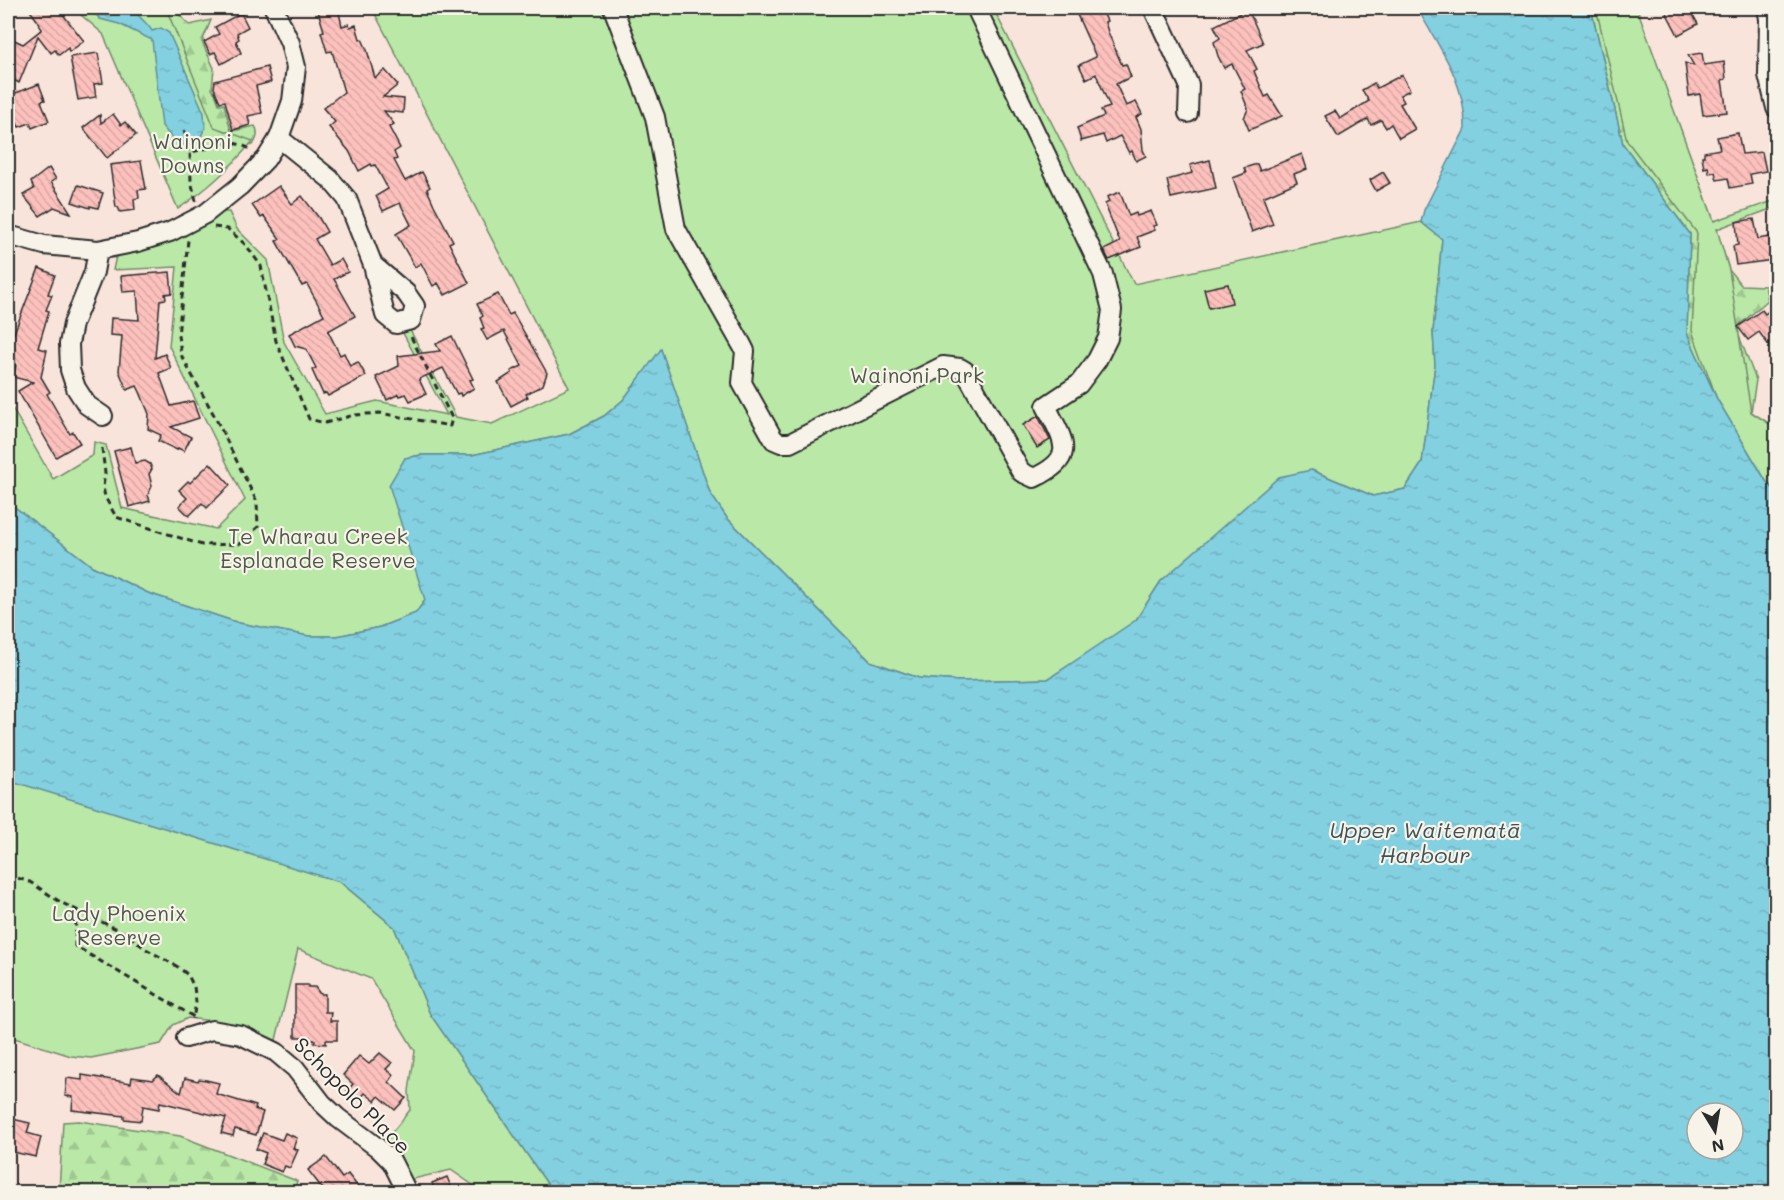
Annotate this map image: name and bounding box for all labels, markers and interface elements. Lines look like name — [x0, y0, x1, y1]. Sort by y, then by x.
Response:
park label: Wainoni Downs — [152, 127, 232, 178]
park label: Wainoni Park — [850, 361, 984, 388]
park label: Te Wharau Creek Esplanade Reserve — [220, 522, 416, 573]
water label: Upper Waitematā Harbour — [1329, 815, 1521, 869]
park label: Lady Phoenix Reserve — [52, 899, 186, 950]
street label: Schopolo Place — [289, 1031, 417, 1159]
north arrow — [1685, 1101, 1745, 1161]
text: N — [1710, 1135, 1726, 1158]

